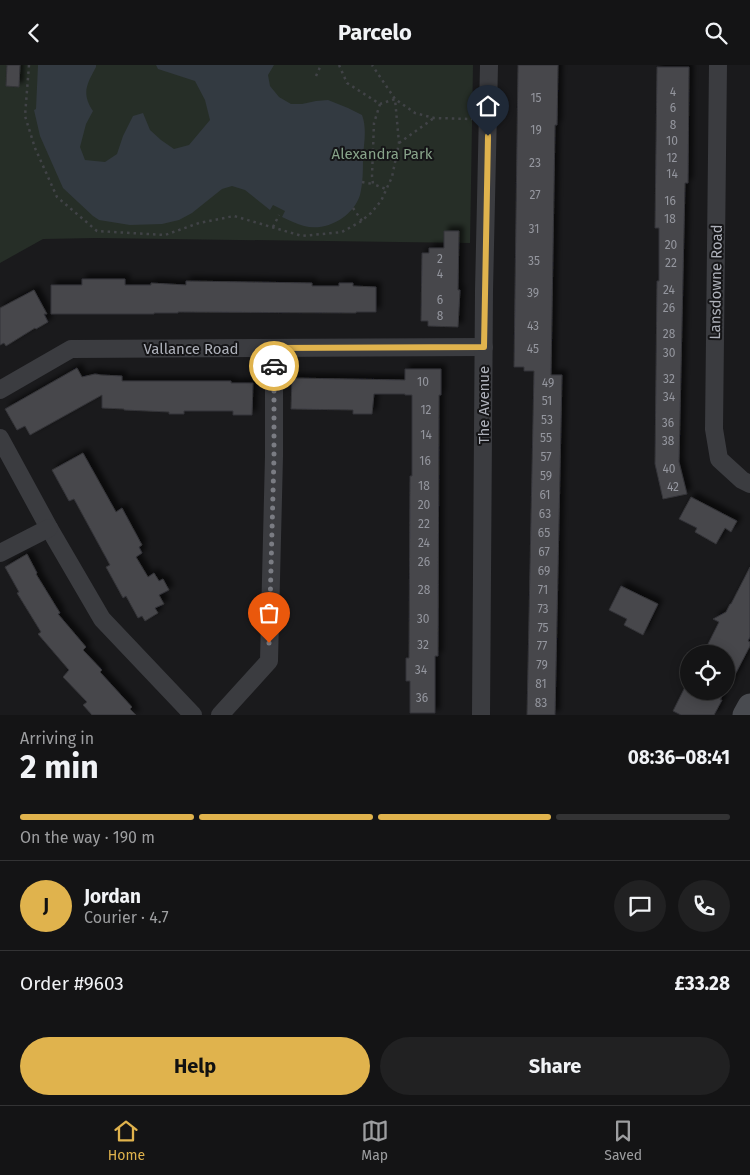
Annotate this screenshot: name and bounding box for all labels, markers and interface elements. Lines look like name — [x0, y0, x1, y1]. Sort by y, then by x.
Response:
icon: back — [20, 19, 48, 47]
text: Parcelo — [338, 19, 412, 46]
icon: search — [702, 19, 730, 47]
pin — [467, 85, 509, 136]
house number: 4 — [670, 85, 677, 99]
house number: 15 — [530, 91, 542, 105]
icon: home — [474, 92, 502, 120]
house number: 6 — [670, 101, 676, 115]
house number: 8 — [670, 118, 677, 132]
house number: 19 — [530, 123, 542, 137]
house number: 10 — [666, 134, 678, 148]
park label: Alexandra Park — [332, 145, 433, 163]
house number: 12 — [666, 151, 678, 165]
house number: 23 — [529, 156, 541, 170]
house number: 14 — [666, 167, 678, 181]
house number: 27 — [529, 188, 541, 202]
house number: 16 — [664, 194, 676, 208]
house number: 18 — [664, 212, 676, 226]
house number: 31 — [529, 222, 539, 236]
street label: Lansdowne Road — [706, 224, 726, 340]
house number: 20 — [665, 238, 678, 252]
house number: 2 — [437, 252, 443, 266]
house number: 35 — [528, 254, 540, 268]
house number: 22 — [665, 256, 677, 270]
house number: 4 — [437, 267, 444, 281]
house number: 24 — [663, 283, 676, 297]
house number: 39 — [527, 286, 539, 300]
house number: 6 — [437, 293, 443, 307]
house number: 26 — [663, 301, 675, 315]
house number: 8 — [437, 309, 444, 323]
house number: 43 — [527, 319, 539, 333]
house number: 28 — [663, 327, 676, 341]
street label: Vallance Road — [143, 340, 239, 358]
courier — [249, 341, 299, 391]
house number: 45 — [527, 342, 539, 356]
house number: 30 — [663, 346, 676, 360]
icon: car — [260, 352, 288, 380]
street label: The Avenue — [475, 366, 493, 444]
house number: 32 — [663, 372, 675, 386]
house number: 10 — [417, 375, 429, 389]
house number: 49 — [542, 376, 554, 390]
house number: 34 — [663, 390, 676, 404]
house number: 51 — [542, 394, 552, 408]
house number: 12 — [420, 403, 432, 417]
house number: 53 — [541, 413, 553, 427]
house number: 36 — [662, 416, 674, 430]
house number: 14 — [420, 428, 432, 442]
house number: 55 — [540, 431, 552, 445]
house number: 38 — [662, 434, 675, 448]
house number: 57 — [540, 450, 552, 464]
house number: 16 — [419, 454, 431, 468]
house number: 40 — [662, 462, 676, 476]
house number: 59 — [540, 469, 552, 483]
house number: 18 — [418, 479, 430, 493]
house number: 42 — [667, 480, 679, 494]
house number: 61 — [539, 488, 551, 502]
house number: 20 — [418, 498, 431, 512]
house number: 63 — [539, 507, 551, 521]
house number: 22 — [418, 517, 430, 531]
house number: 65 — [538, 526, 550, 540]
house number: 24 — [418, 536, 431, 550]
house number: 67 — [538, 545, 550, 559]
house number: 26 — [418, 555, 430, 569]
house number: 69 — [538, 564, 550, 578]
house number: 28 — [418, 583, 431, 597]
house number: 71 — [538, 583, 548, 597]
pin — [248, 592, 290, 643]
icon: bag — [255, 599, 283, 627]
house number: 73 — [537, 602, 549, 616]
house number: 30 — [417, 612, 430, 626]
house number: 75 — [537, 621, 549, 635]
house number: 32 — [417, 638, 429, 652]
house number: 77 — [537, 639, 547, 653]
map controls — [680, 645, 735, 700]
button: locate — [680, 645, 735, 700]
house number: 79 — [536, 658, 548, 672]
house number: 34 — [415, 663, 428, 677]
house number: 81 — [535, 677, 547, 691]
house number: 36 — [416, 691, 428, 705]
house number: 83 — [535, 696, 547, 710]
text: Arriving in — [20, 729, 94, 748]
text: 08:36–08:41 — [628, 746, 730, 769]
text: 2 min — [20, 748, 99, 786]
text: On the way · 190 m — [20, 828, 155, 847]
button: chat — [614, 880, 666, 932]
button: phone — [678, 880, 730, 932]
text: Jordan — [84, 885, 141, 908]
text: J — [43, 894, 49, 917]
text: Courier · 4.7 — [84, 908, 169, 927]
text: Order #9603 — [20, 972, 124, 995]
text: £33.28 — [675, 972, 730, 995]
button: Help — [20, 1037, 370, 1095]
button: Share — [380, 1037, 730, 1095]
tab: Home — [108, 1117, 145, 1164]
tab: Map — [361, 1117, 389, 1164]
tab: Saved — [604, 1117, 642, 1164]

